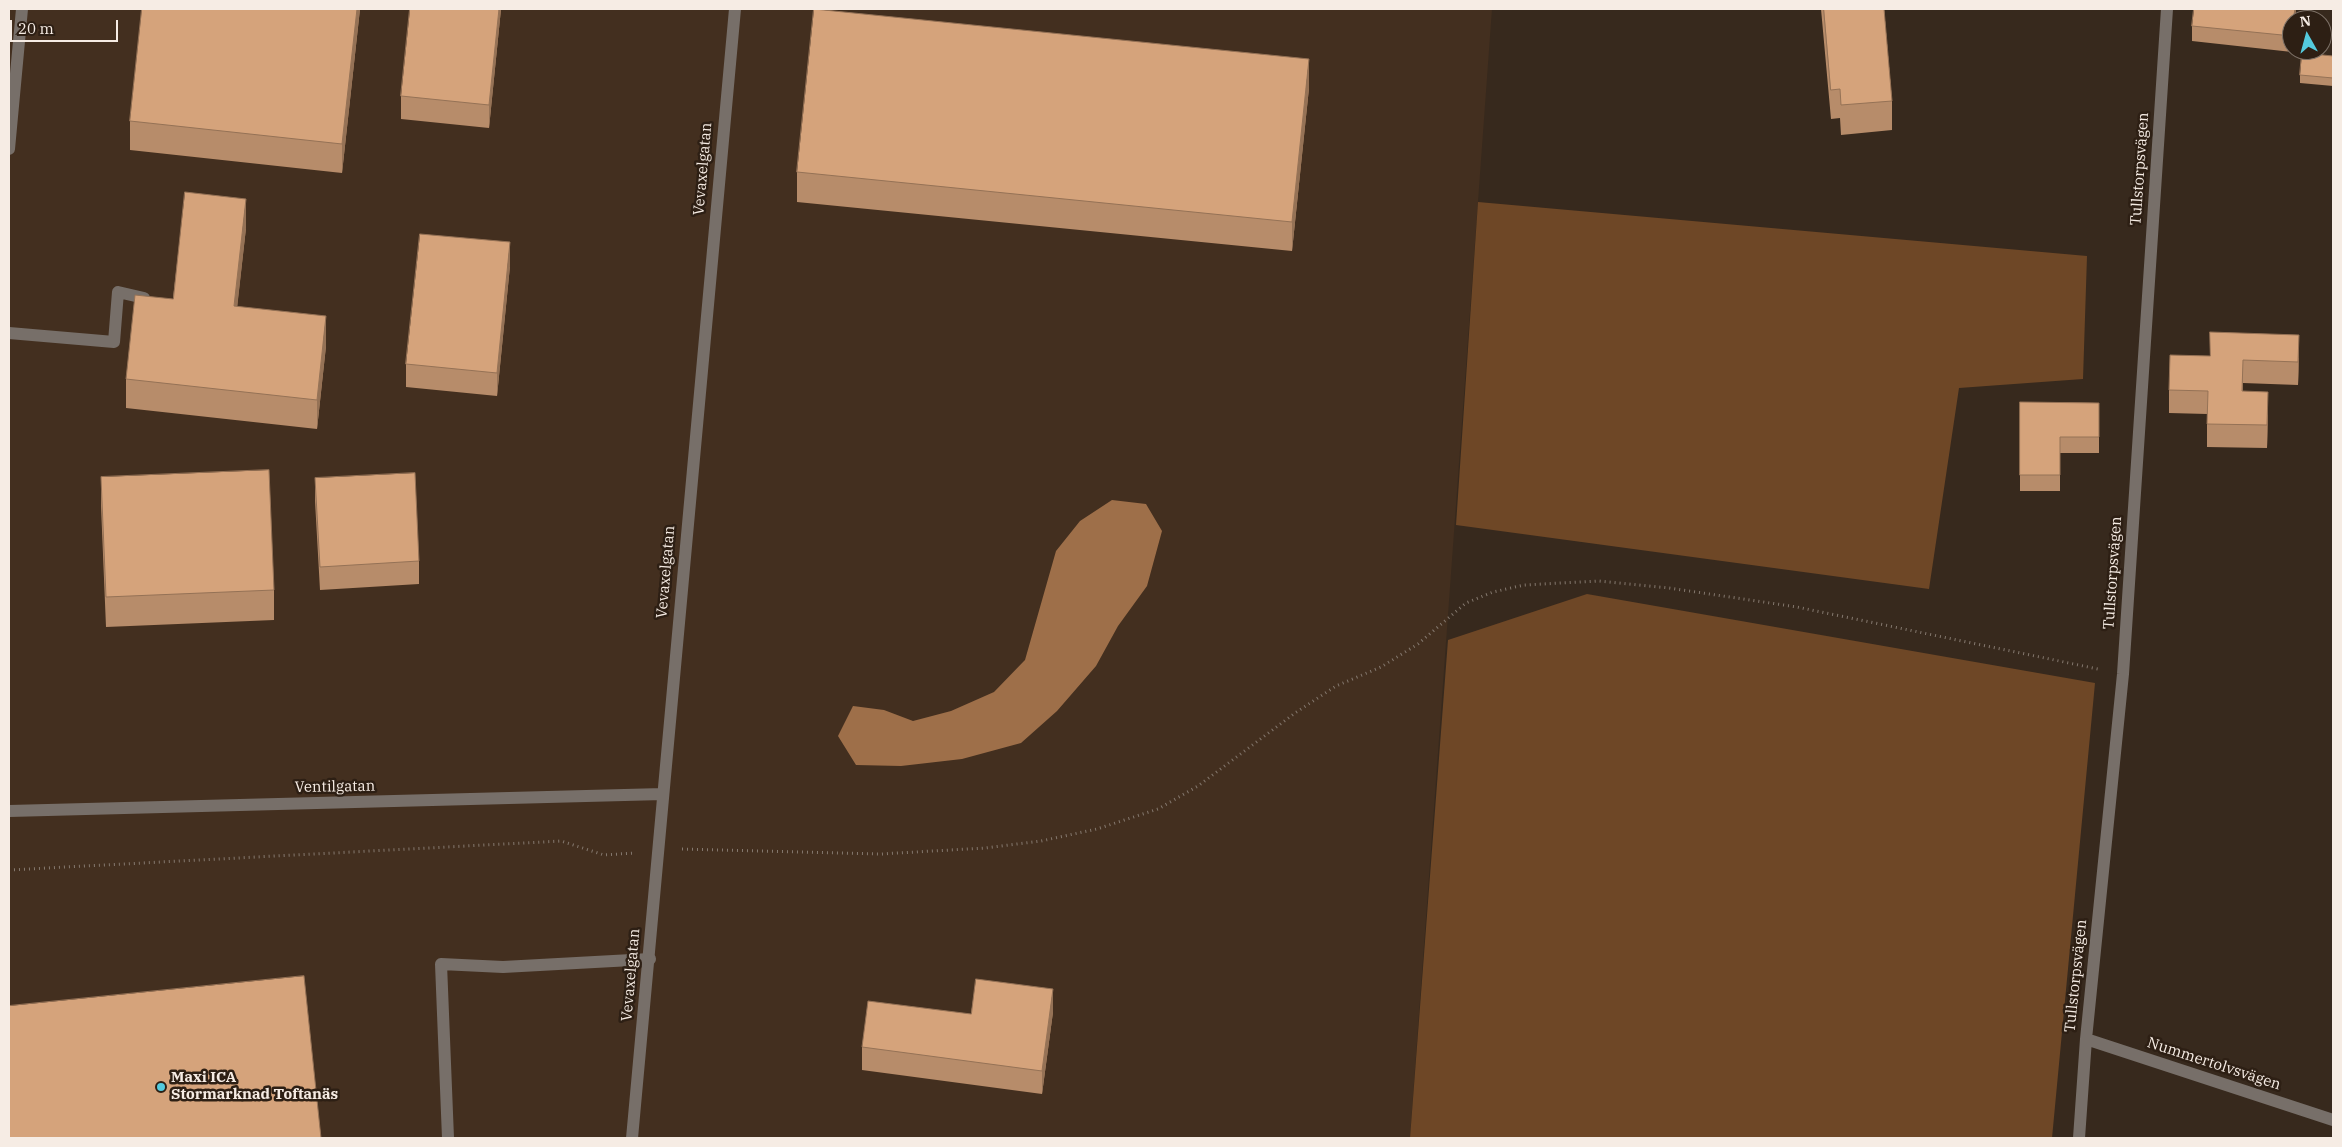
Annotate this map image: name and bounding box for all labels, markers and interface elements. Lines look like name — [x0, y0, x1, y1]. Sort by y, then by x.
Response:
scale bar — [12, 10, 120, 42]
north arrow — [2282, 10, 2332, 60]
text: N — [2299, 11, 2312, 31]
text: 20 m — [18, 19, 54, 38]
street label: Tullstorpsvägen — [2127, 112, 2153, 226]
street label: Vevaxelgatan — [690, 122, 716, 216]
street label: Tullstorpsvägen — [2100, 516, 2126, 630]
street label: Vevaxelgatan — [653, 525, 679, 619]
street label: Ventilgatan — [295, 777, 375, 797]
street label: Tullstorpsvägen — [2061, 919, 2091, 1033]
street label: Vevaxelgatan — [618, 928, 644, 1022]
street label: Nummertolvsvägen — [2145, 1034, 2283, 1094]
place label: Maxi ICA Stormarknad Toftanäs — [171, 1069, 338, 1104]
marker: Maxi ICA Stormarknad Toftanäs — [155, 1081, 167, 1093]

